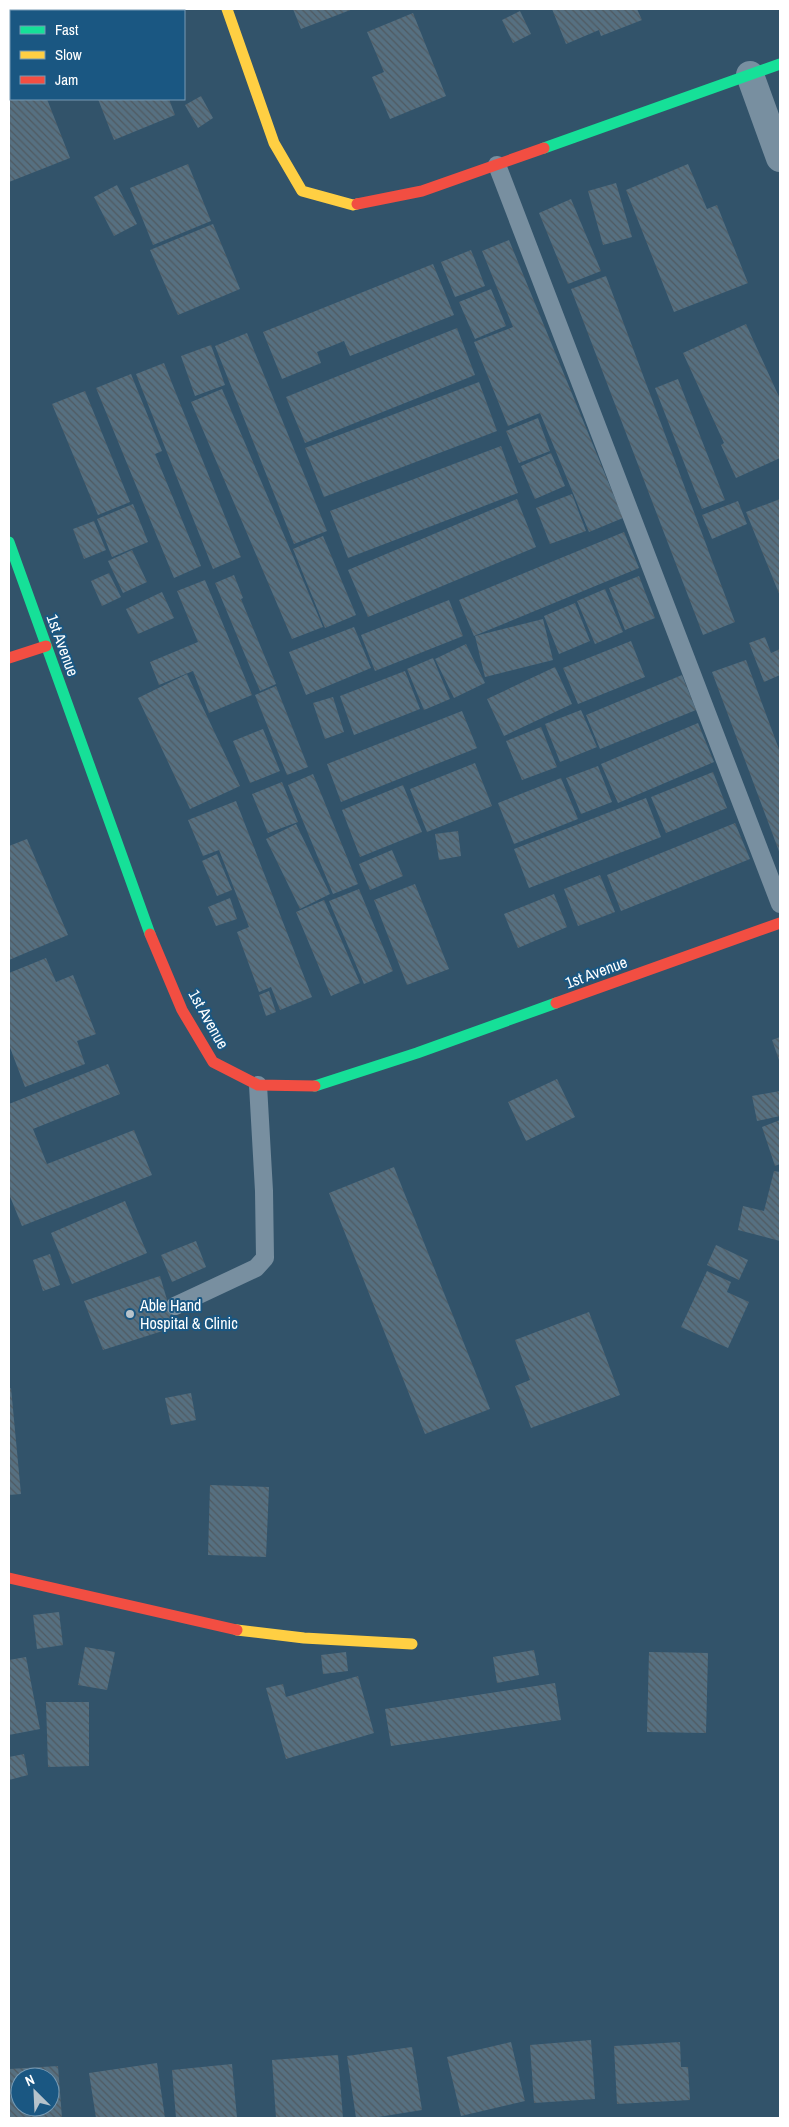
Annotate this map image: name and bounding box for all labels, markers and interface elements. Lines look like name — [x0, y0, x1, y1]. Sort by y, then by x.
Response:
legend — [10, 10, 185, 100]
text: Fast — [55, 19, 79, 40]
text: Slow — [55, 44, 82, 65]
text: Jam — [55, 69, 78, 90]
street label: 1st Avenue — [42, 611, 84, 679]
street label: 1st Avenue — [562, 951, 630, 993]
street label: 1st Avenue — [184, 985, 234, 1053]
place label: Able Hand Hospital & Clinic — [139, 1294, 238, 1334]
marker: Able Hand Hospital & Clinic — [124, 1308, 136, 1320]
north arrow — [10, 2067, 60, 2117]
text: N — [22, 2070, 37, 2090]

